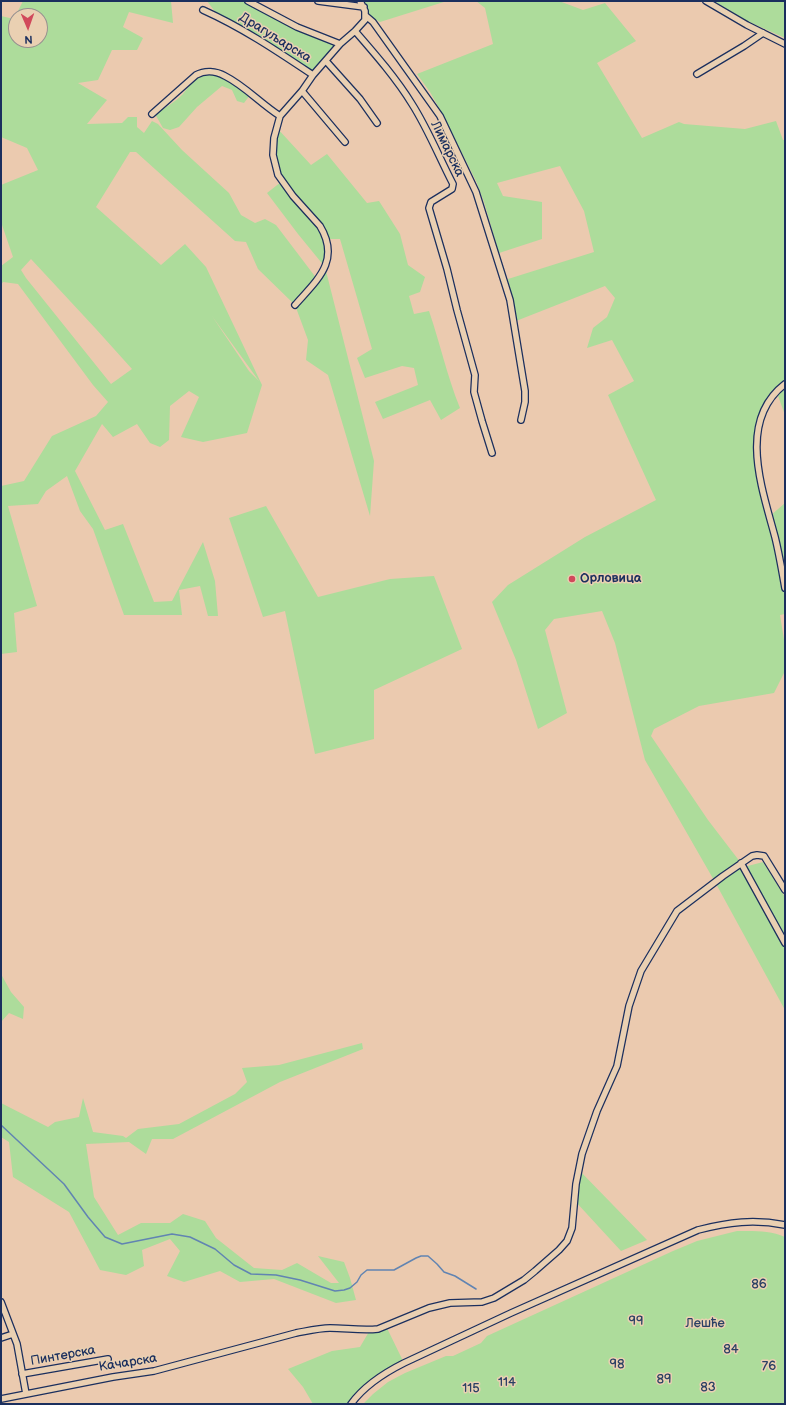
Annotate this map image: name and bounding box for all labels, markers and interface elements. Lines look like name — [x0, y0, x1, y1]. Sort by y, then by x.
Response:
north arrow — [8, 8, 48, 48]
street label: Драгуљарска — [236, 10, 314, 66]
text: N — [24, 33, 33, 46]
street label: Лимарска — [427, 119, 467, 179]
place label: Орловица — [580, 571, 641, 587]
marker: Орловица — [567, 574, 577, 584]
park label: 86 — [751, 1277, 767, 1293]
park label: 99 — [628, 1314, 644, 1330]
park label: Лешће — [685, 1316, 725, 1332]
park label: 84 — [723, 1342, 739, 1358]
street label: Пинтерска — [29, 1343, 97, 1369]
street label: Качарска — [98, 1351, 158, 1375]
park label: 98 — [609, 1357, 625, 1373]
park label: 76 — [762, 1359, 776, 1375]
park label: 89 — [656, 1372, 672, 1388]
park label: 114 — [498, 1375, 516, 1391]
park label: 83 — [700, 1380, 716, 1396]
park label: 115 — [462, 1381, 480, 1397]

